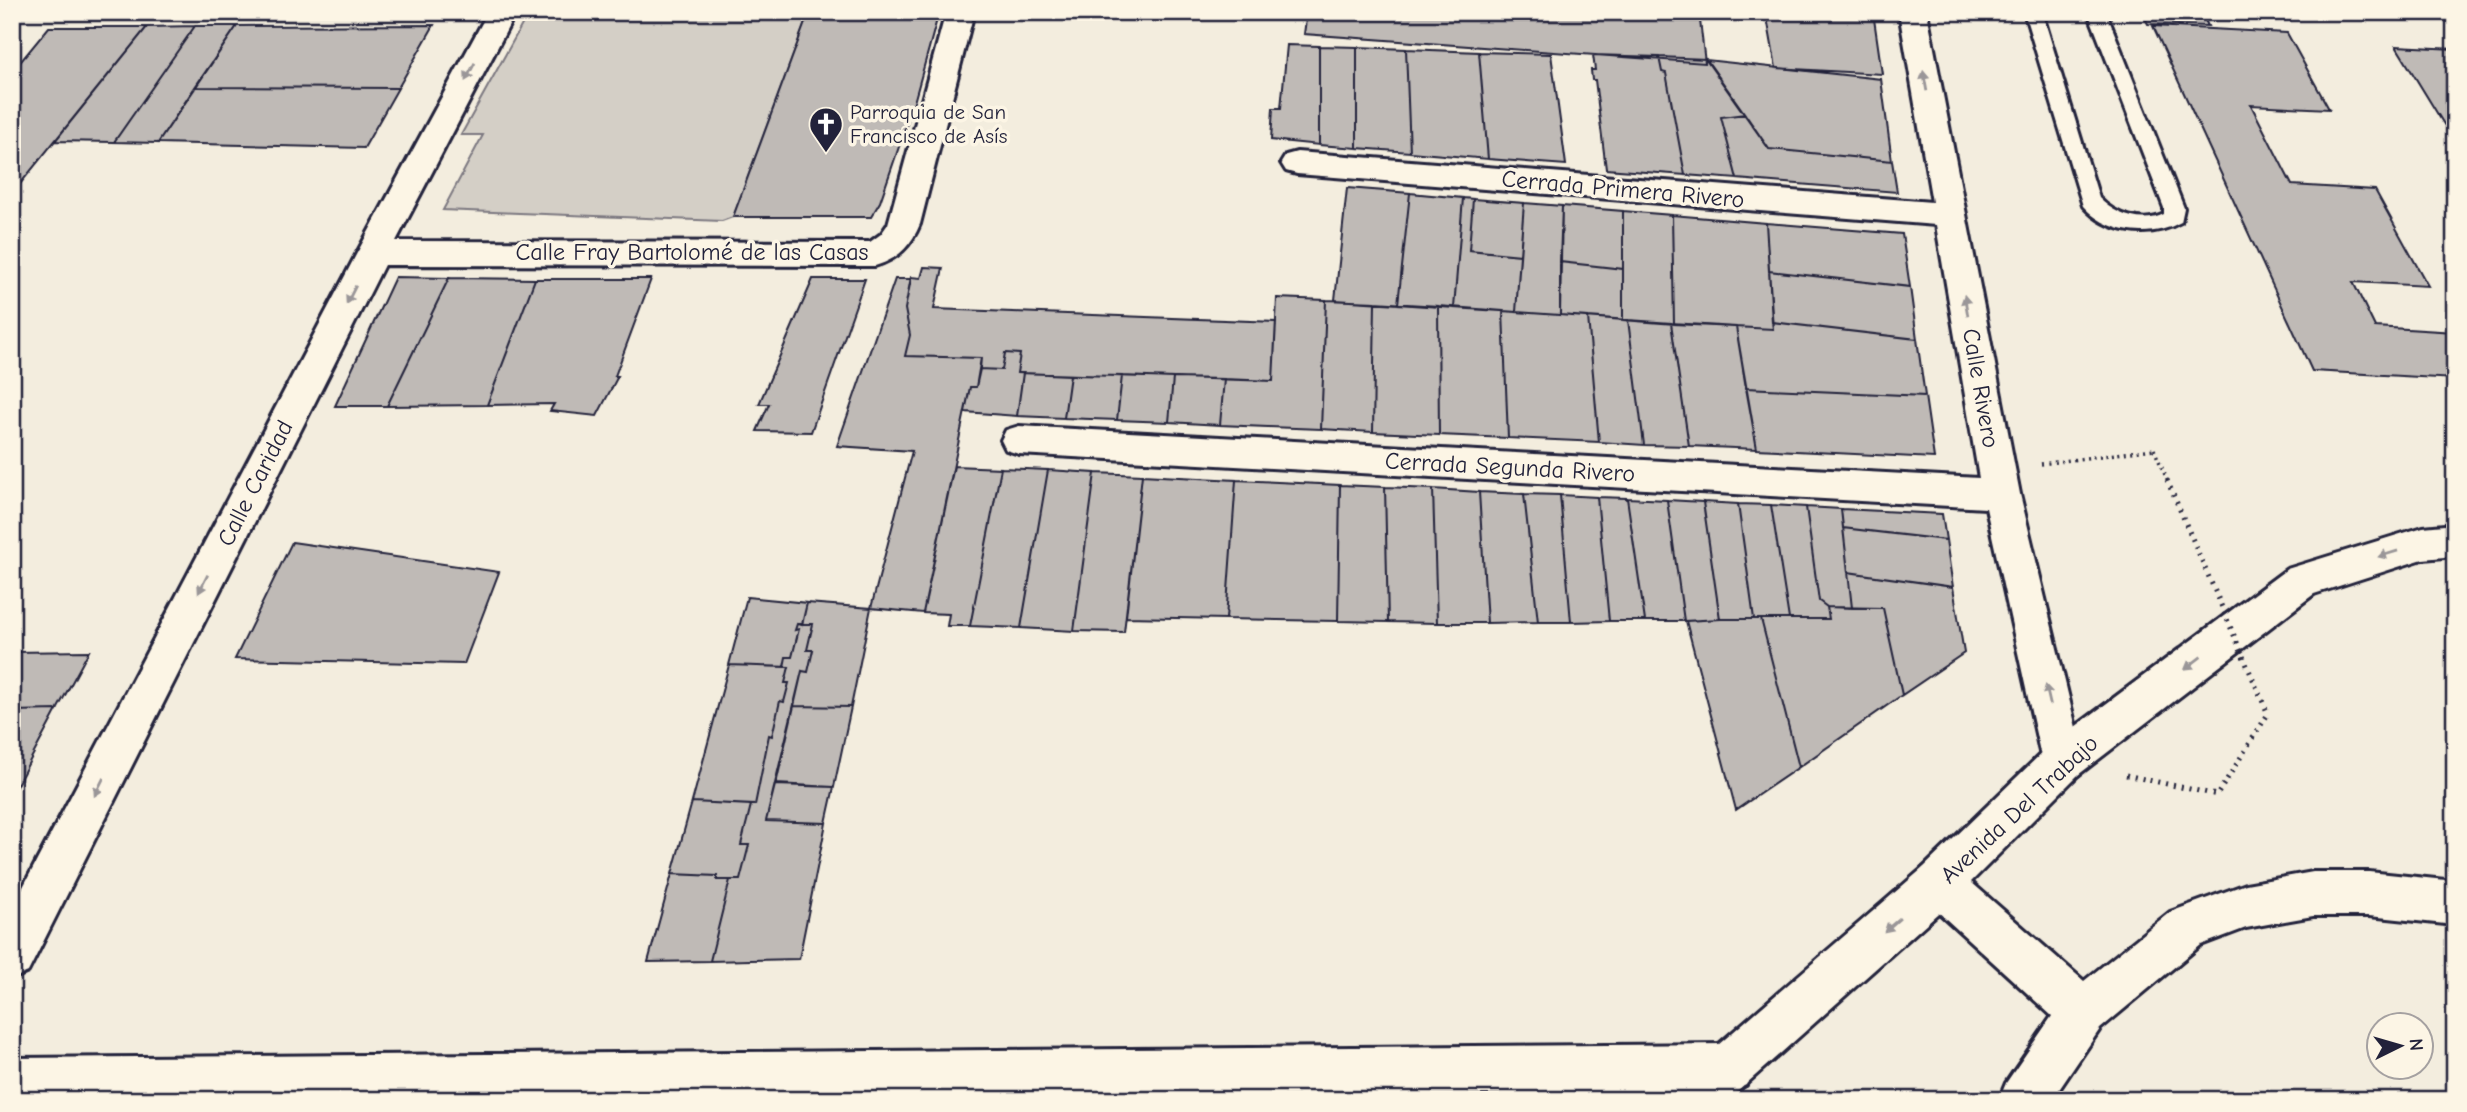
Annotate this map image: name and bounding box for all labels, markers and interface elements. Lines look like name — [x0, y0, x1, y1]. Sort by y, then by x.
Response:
one-way arrow — [464, 63, 476, 82]
one-way arrow — [1919, 70, 1930, 92]
place label: Parroquia de San Francisco de Asís — [850, 100, 1007, 148]
church icon: Parroquia de San Francisco de Asís — [807, 105, 845, 154]
street label: Cerrada Primera Rivero — [1500, 164, 1746, 214]
street label: Calle Fray Bartolomé de las Casas — [515, 238, 869, 266]
one-way arrow — [346, 285, 357, 305]
one-way arrow — [1960, 294, 1971, 316]
street label: Calle Rivero — [1957, 326, 2005, 450]
street label: Calle Caridad — [211, 415, 299, 551]
street label: Cerrada Segunda Rivero — [1384, 446, 1636, 488]
one-way arrow — [2378, 549, 2399, 559]
one-way arrow — [197, 575, 209, 595]
one-way arrow — [2184, 656, 2202, 671]
one-way arrow — [2042, 684, 2053, 706]
street label: Avenida Del Trabajo — [1934, 729, 2104, 889]
one-way arrow — [93, 777, 104, 797]
one-way arrow — [1884, 916, 1901, 932]
north arrow — [2366, 1010, 2436, 1080]
text: N — [2404, 1037, 2427, 1052]

